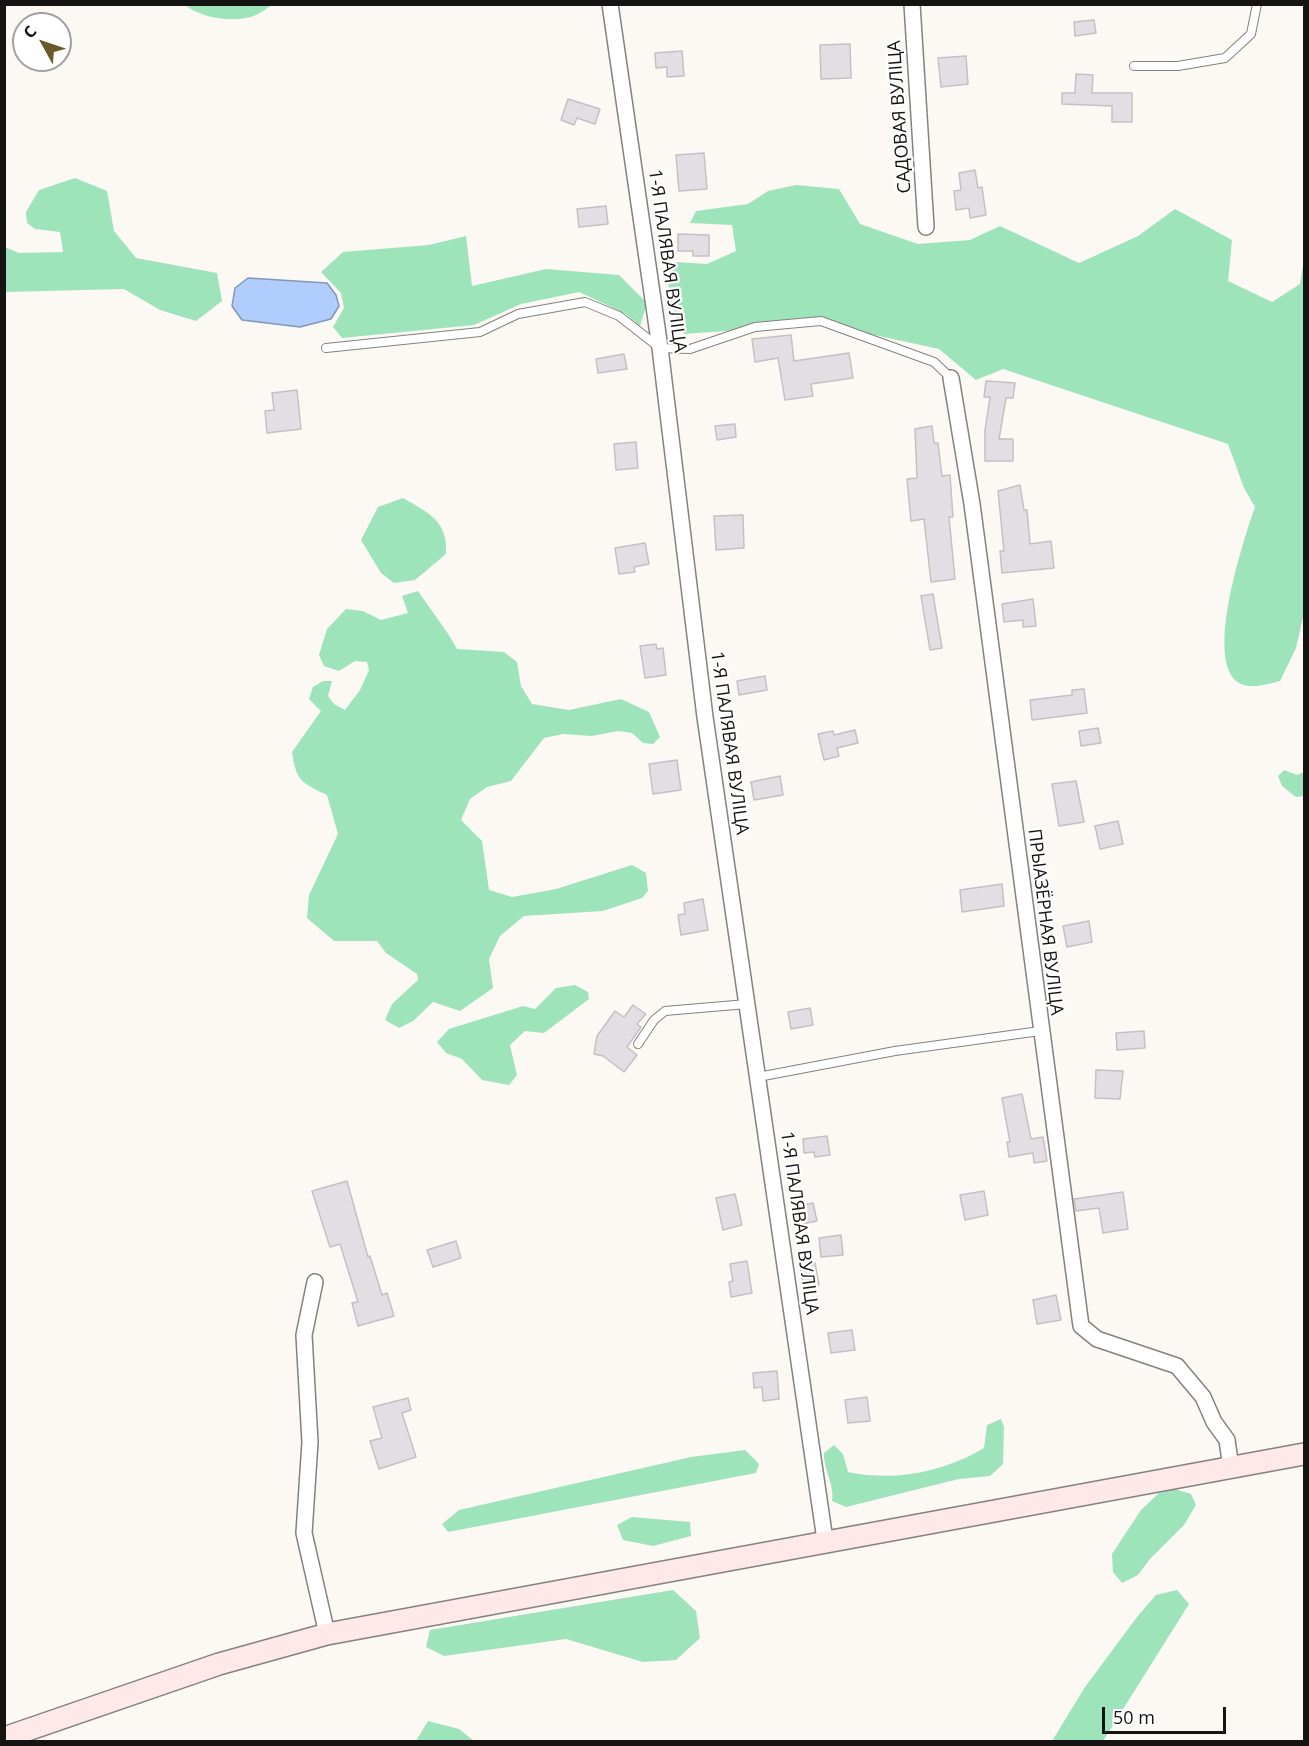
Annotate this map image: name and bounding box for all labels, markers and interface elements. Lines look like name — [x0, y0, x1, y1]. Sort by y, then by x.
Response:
north arrow — [12, 12, 72, 72]
text: С — [18, 21, 41, 43]
street label: САДОВАЯ ВУЛІЦА — [884, 40, 916, 194]
street label: 1-Я ПАЛЯВАЯ ВУЛІЦА — [643, 168, 691, 354]
street label: 1-Я ПАЛЯВАЯ ВУЛІЦА — [705, 650, 753, 836]
street label: ПРЫАЗЁРНАЯ ВУЛІЦА — [1023, 828, 1067, 1016]
street label: 1-Я ПАЛЯВАЯ ВУЛІЦА — [775, 1130, 823, 1316]
scale bar — [1105, 1695, 1230, 1733]
text: 50 m — [1113, 1705, 1155, 1729]

